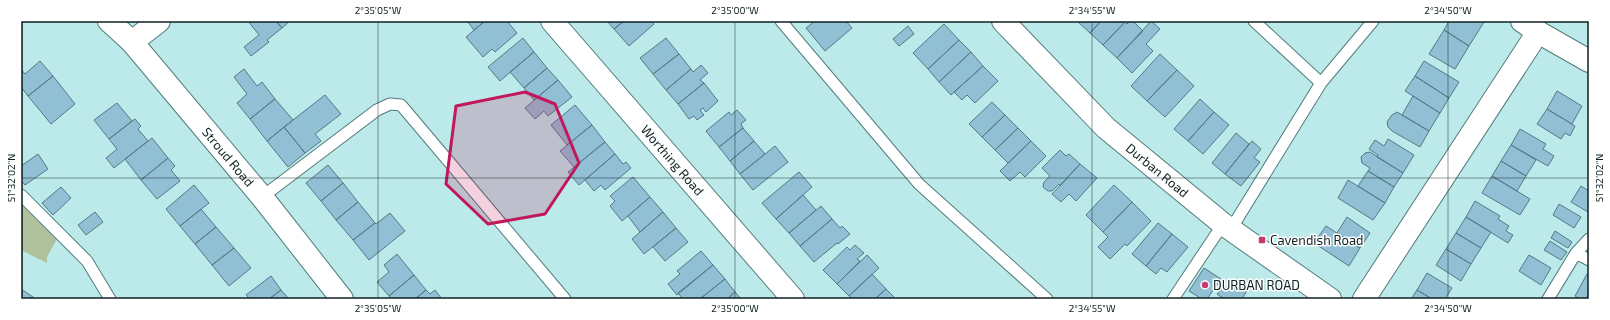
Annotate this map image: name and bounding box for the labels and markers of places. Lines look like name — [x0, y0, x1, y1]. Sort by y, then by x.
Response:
place label: Cavendish Road — [1270, 232, 1364, 248]
marker: Cavendish Road — [1257, 235, 1267, 245]
place label: DURBAN ROAD — [1213, 277, 1300, 293]
marker: DURBAN ROAD — [1200, 280, 1210, 290]

